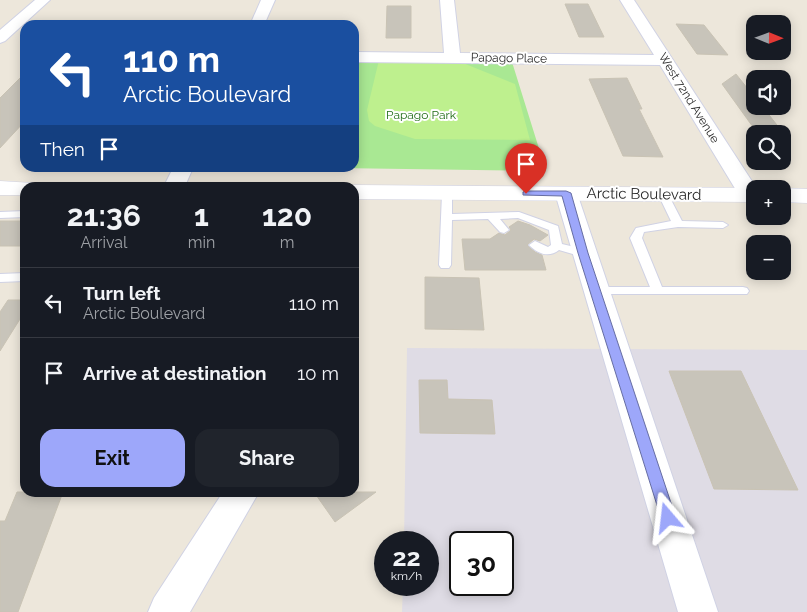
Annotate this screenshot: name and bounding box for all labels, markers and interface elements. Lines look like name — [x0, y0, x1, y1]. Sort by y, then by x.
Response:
north arrow — [746, 15, 791, 60]
map controls — [746, 15, 791, 280]
text: 110 m — [123, 39, 220, 80]
icon: left — [40, 40, 105, 105]
street label: Papago Place — [471, 50, 547, 66]
street label: West 72nd Avenue — [656, 50, 722, 146]
button: sound — [746, 70, 791, 115]
text: Arctic Boulevard — [123, 81, 291, 107]
park label: Papago Park — [386, 108, 457, 122]
button: search — [746, 125, 791, 170]
icon: arrive — [95, 135, 123, 163]
text: Then — [40, 138, 85, 160]
pin — [505, 143, 547, 194]
icon: arrive — [512, 150, 540, 178]
button: + — [746, 180, 791, 225]
street label: Arctic Boulevard — [587, 184, 701, 204]
text: 21:36 — [67, 198, 141, 233]
text: 1 — [194, 198, 209, 233]
text: 120 — [262, 198, 312, 233]
text: Arrival — [80, 233, 127, 252]
text: min — [188, 233, 215, 252]
text: m — [280, 233, 294, 252]
button: − — [746, 235, 791, 280]
text: Turn left — [83, 282, 160, 304]
icon: left — [40, 289, 68, 317]
text: 110 m — [289, 292, 339, 314]
text: Arctic Boulevard — [83, 304, 205, 323]
icon: arrive — [40, 359, 68, 387]
text: Arrive at destination — [83, 362, 267, 384]
text: 10 m — [297, 362, 339, 384]
button: Exit — [40, 429, 185, 487]
button: Share — [195, 429, 339, 487]
position arrow — [641, 491, 693, 543]
speed limit sign: 30 — [449, 531, 514, 596]
text: 22 — [392, 542, 421, 572]
text: km/h — [391, 569, 422, 583]

